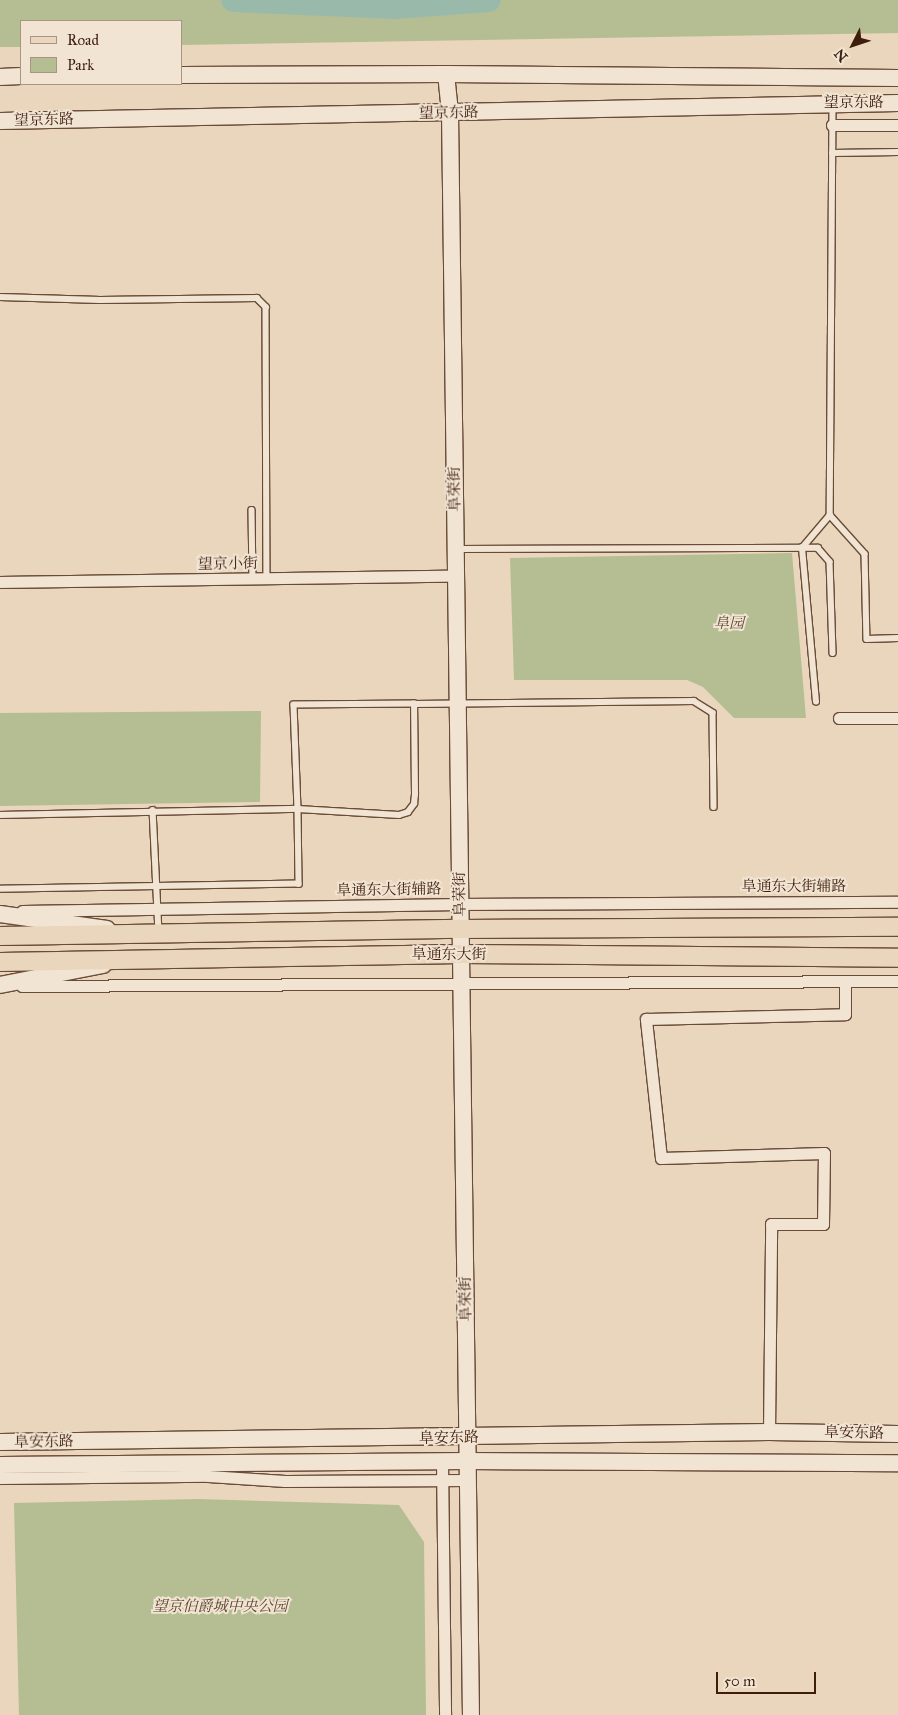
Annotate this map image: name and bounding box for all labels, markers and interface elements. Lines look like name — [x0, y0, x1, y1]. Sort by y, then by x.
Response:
legend — [20, 20, 182, 85]
north arrow — [828, 20, 878, 70]
text: Road — [67, 31, 99, 49]
text: N — [831, 45, 852, 65]
text: Park — [67, 56, 94, 74]
street label: 望京东路 — [824, 94, 884, 112]
street label: 望京东路 — [419, 103, 479, 123]
street label: 望京东路 — [14, 110, 74, 130]
street label: 阜荣街 — [446, 466, 464, 512]
street label: 望京小街 — [198, 554, 258, 574]
park label: 阜园 — [714, 615, 744, 633]
street label: 阜荣街 — [451, 871, 469, 917]
street label: 阜通东大街辅路 — [742, 878, 846, 896]
street label: 阜通东大街辅路 — [336, 880, 442, 900]
street label: 阜通东大街 — [412, 946, 486, 964]
street label: 阜荣街 — [457, 1276, 475, 1322]
street label: 阜安东路 — [824, 1423, 884, 1443]
street label: 阜安东路 — [419, 1428, 479, 1448]
street label: 阜安东路 — [14, 1432, 74, 1452]
park label: 望京伯爵城中央公园 — [153, 1598, 287, 1616]
scale bar — [718, 1662, 818, 1694]
text: 50 m — [724, 1672, 756, 1690]

